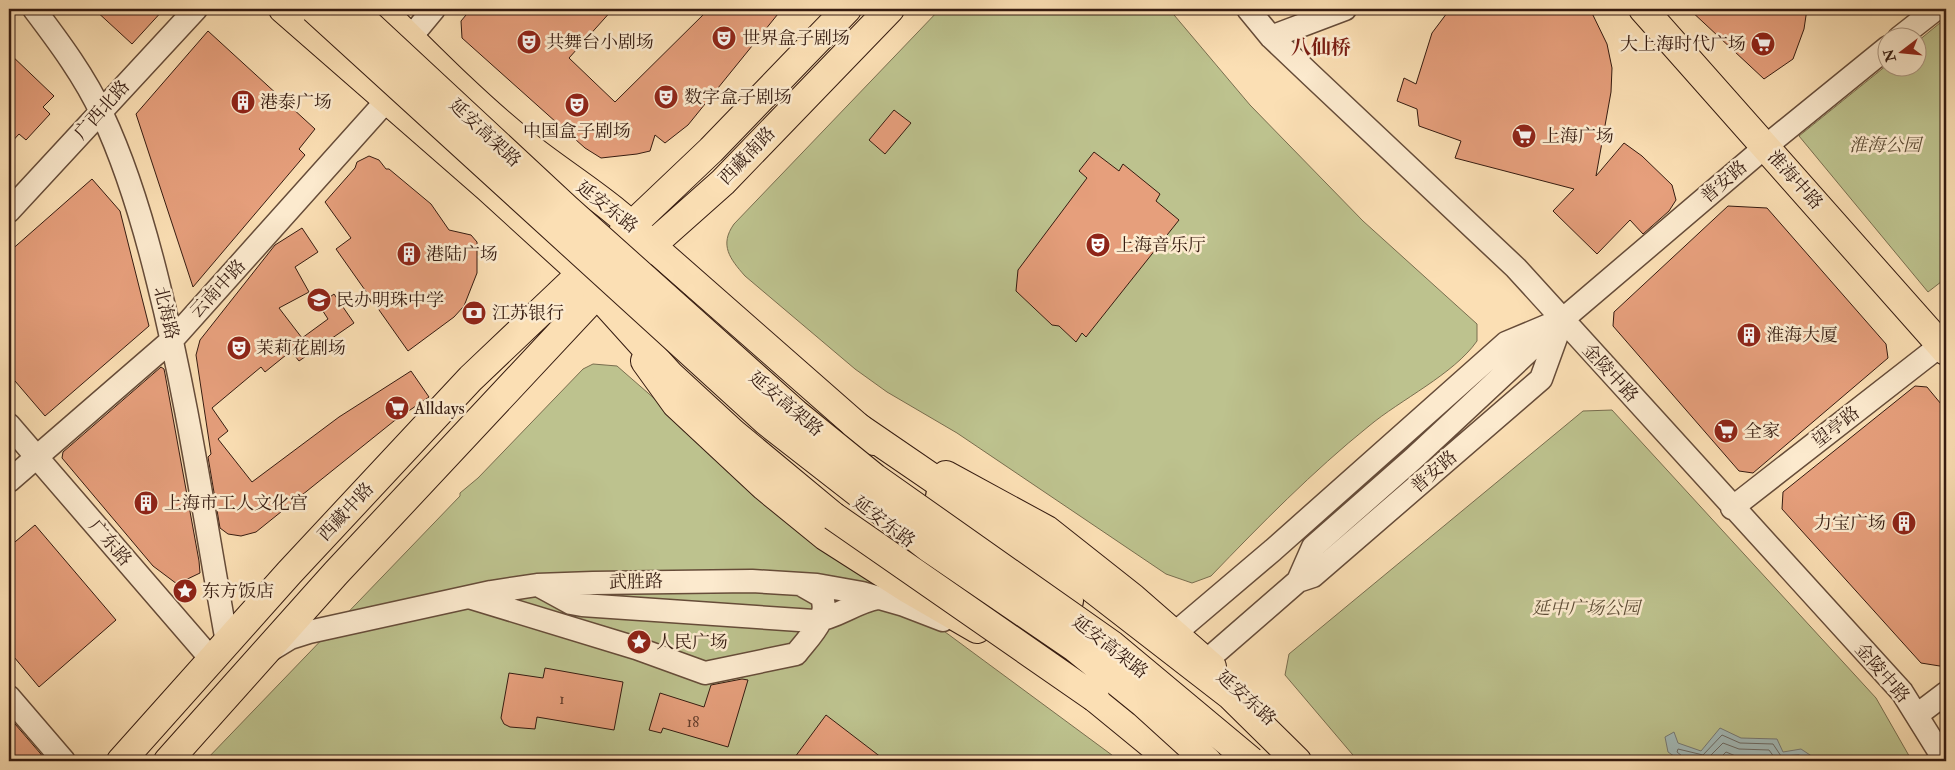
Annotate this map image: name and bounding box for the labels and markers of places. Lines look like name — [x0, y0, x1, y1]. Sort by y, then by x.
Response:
theatre icon: 世界盒子剧场 — [711, 25, 737, 51]
place label: 世界盒子剧场 — [742, 27, 850, 50]
theatre icon: 共舞台小剧场 — [516, 29, 542, 55]
place label: 共舞台小剧场 — [546, 31, 654, 54]
supermarket icon: 大上海时代广场 — [1750, 31, 1776, 57]
place label: 大上海时代广场 — [1620, 33, 1746, 56]
theatre icon: 数字盒子剧场 — [653, 84, 679, 110]
place label: 数字盒子剧场 — [684, 86, 792, 109]
building icon: 港泰广场 — [230, 89, 256, 115]
place label: 港泰广场 — [260, 91, 332, 114]
theatre icon: 中国盒子剧场 — [564, 92, 590, 118]
place label: 中国盒子剧场 — [523, 120, 631, 143]
supermarket icon: 上海广场 — [1511, 123, 1537, 149]
place label: 上海广场 — [1542, 125, 1614, 148]
theatre icon: 上海音乐厅 — [1085, 232, 1111, 258]
place label: 上海音乐厅 — [1116, 234, 1206, 257]
building icon: 港陆广场 — [396, 241, 422, 267]
place label: 港陆广场 — [426, 243, 498, 266]
school or university icon: 民办明珠中学 — [306, 287, 332, 313]
place label: 民办明珠中学 — [336, 289, 444, 312]
bank icon: 江苏银行 — [461, 300, 487, 326]
place label: 江苏银行 — [492, 302, 564, 325]
building icon: 淮海大厦 — [1736, 322, 1762, 348]
place label: 淮海大厦 — [1766, 324, 1838, 347]
theatre icon: 茉莉花剧场 — [226, 335, 252, 361]
place label: 茉莉花剧场 — [256, 337, 346, 360]
supermarket icon: Alldays — [384, 395, 410, 421]
place label: Alldays — [413, 397, 465, 420]
supermarket icon: 全家 — [1713, 418, 1739, 444]
place label: 全家 — [1744, 420, 1780, 443]
building icon: 上海市工人文化宫 — [133, 490, 159, 516]
place label: 上海市工人文化宫 — [164, 492, 308, 515]
building icon: 力宝广场 — [1891, 510, 1917, 536]
place label: 力宝广场 — [1814, 512, 1886, 535]
place icon: 东方饭店 — [172, 578, 198, 604]
place label: 东方饭店 — [202, 580, 274, 603]
place icon: 人民广场 — [626, 629, 652, 655]
place label: 人民广场 — [656, 631, 728, 654]

